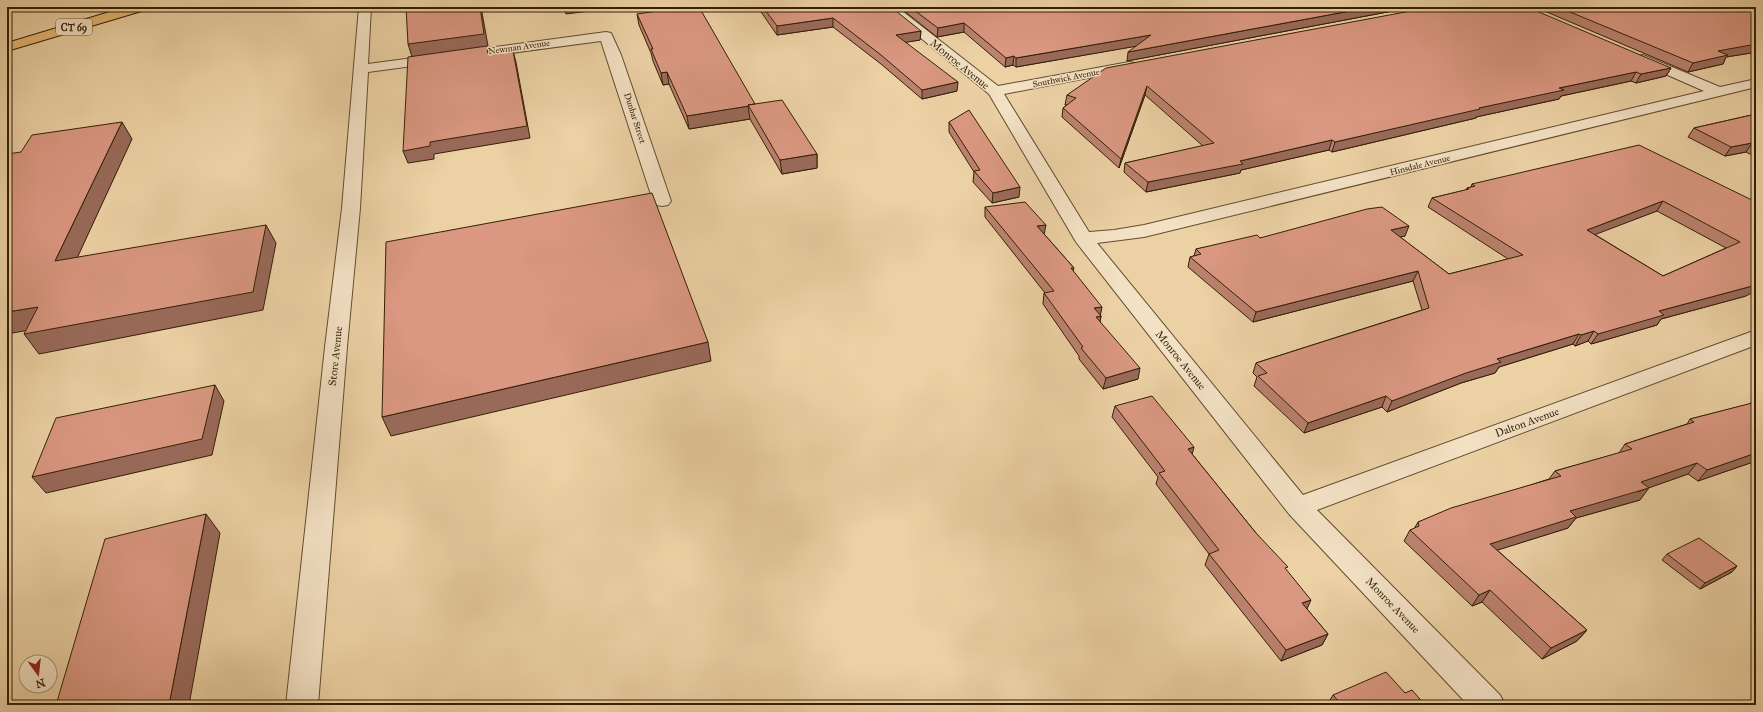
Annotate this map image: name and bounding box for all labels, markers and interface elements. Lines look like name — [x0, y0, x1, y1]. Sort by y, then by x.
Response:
road number: CT 69 — [56, 19, 92, 35]
street label: Newman Avenue — [487, 37, 551, 56]
street label: Monroe Avenue — [927, 37, 992, 92]
street label: Southwick Avenue — [1032, 66, 1101, 89]
street label: Dunbar Street — [622, 91, 649, 145]
street label: Hinsdale Avenue — [1389, 152, 1451, 177]
street label: Store Avenue — [326, 325, 345, 386]
street label: Monroe Avenue — [1153, 328, 1209, 393]
street label: Dalton Avenue — [1493, 405, 1561, 440]
street label: Monroe Avenue — [1363, 575, 1423, 636]
north arrow — [18, 654, 58, 694]
text: N — [34, 676, 47, 691]

